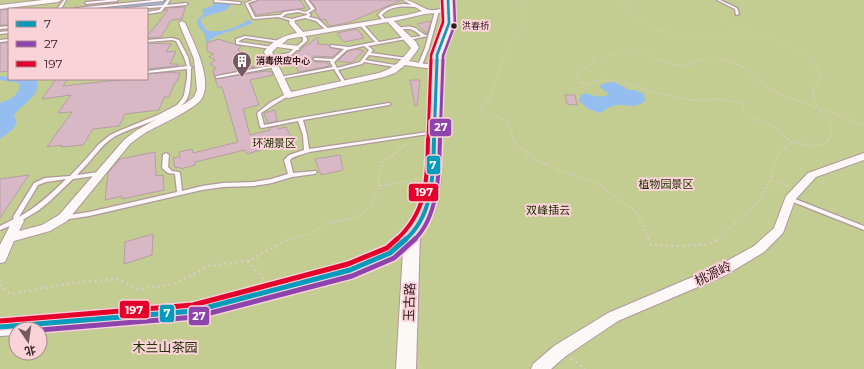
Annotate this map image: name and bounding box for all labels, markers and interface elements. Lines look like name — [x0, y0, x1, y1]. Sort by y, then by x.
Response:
legend — [8, 8, 148, 80]
text: 7 — [44, 16, 51, 31]
place label: 洪春桥 — [462, 20, 490, 31]
marker: 洪春桥 — [449, 21, 459, 31]
text: 27 — [44, 36, 58, 51]
building icon: 消毒供应中心 — [231, 50, 253, 78]
place label: 消毒供应中心 — [256, 55, 310, 66]
text: 197 — [44, 56, 63, 71]
line badge: 27 — [429, 118, 452, 137]
text: 27 — [434, 120, 448, 134]
park label: 环湖景区 — [252, 136, 296, 150]
line badge: 7 — [426, 155, 441, 175]
text: 7 — [430, 158, 437, 172]
park label: 植物园景区 — [639, 177, 694, 191]
line badge: 197 — [408, 183, 439, 202]
text: 197 — [415, 185, 433, 199]
park label: 双峰插云 — [526, 203, 570, 217]
street label: 桃源岭 — [692, 257, 734, 289]
street label: 玉古路 — [400, 282, 418, 322]
line badge: 197 — [119, 300, 150, 319]
text: 197 — [125, 303, 143, 317]
line badge: 7 — [159, 304, 175, 323]
text: 7 — [164, 306, 171, 320]
line badge: 27 — [188, 306, 210, 326]
text: 27 — [192, 309, 206, 323]
north arrow — [8, 321, 48, 361]
park label: 木兰山茶园 — [132, 339, 198, 355]
text: 北 — [23, 343, 37, 359]

